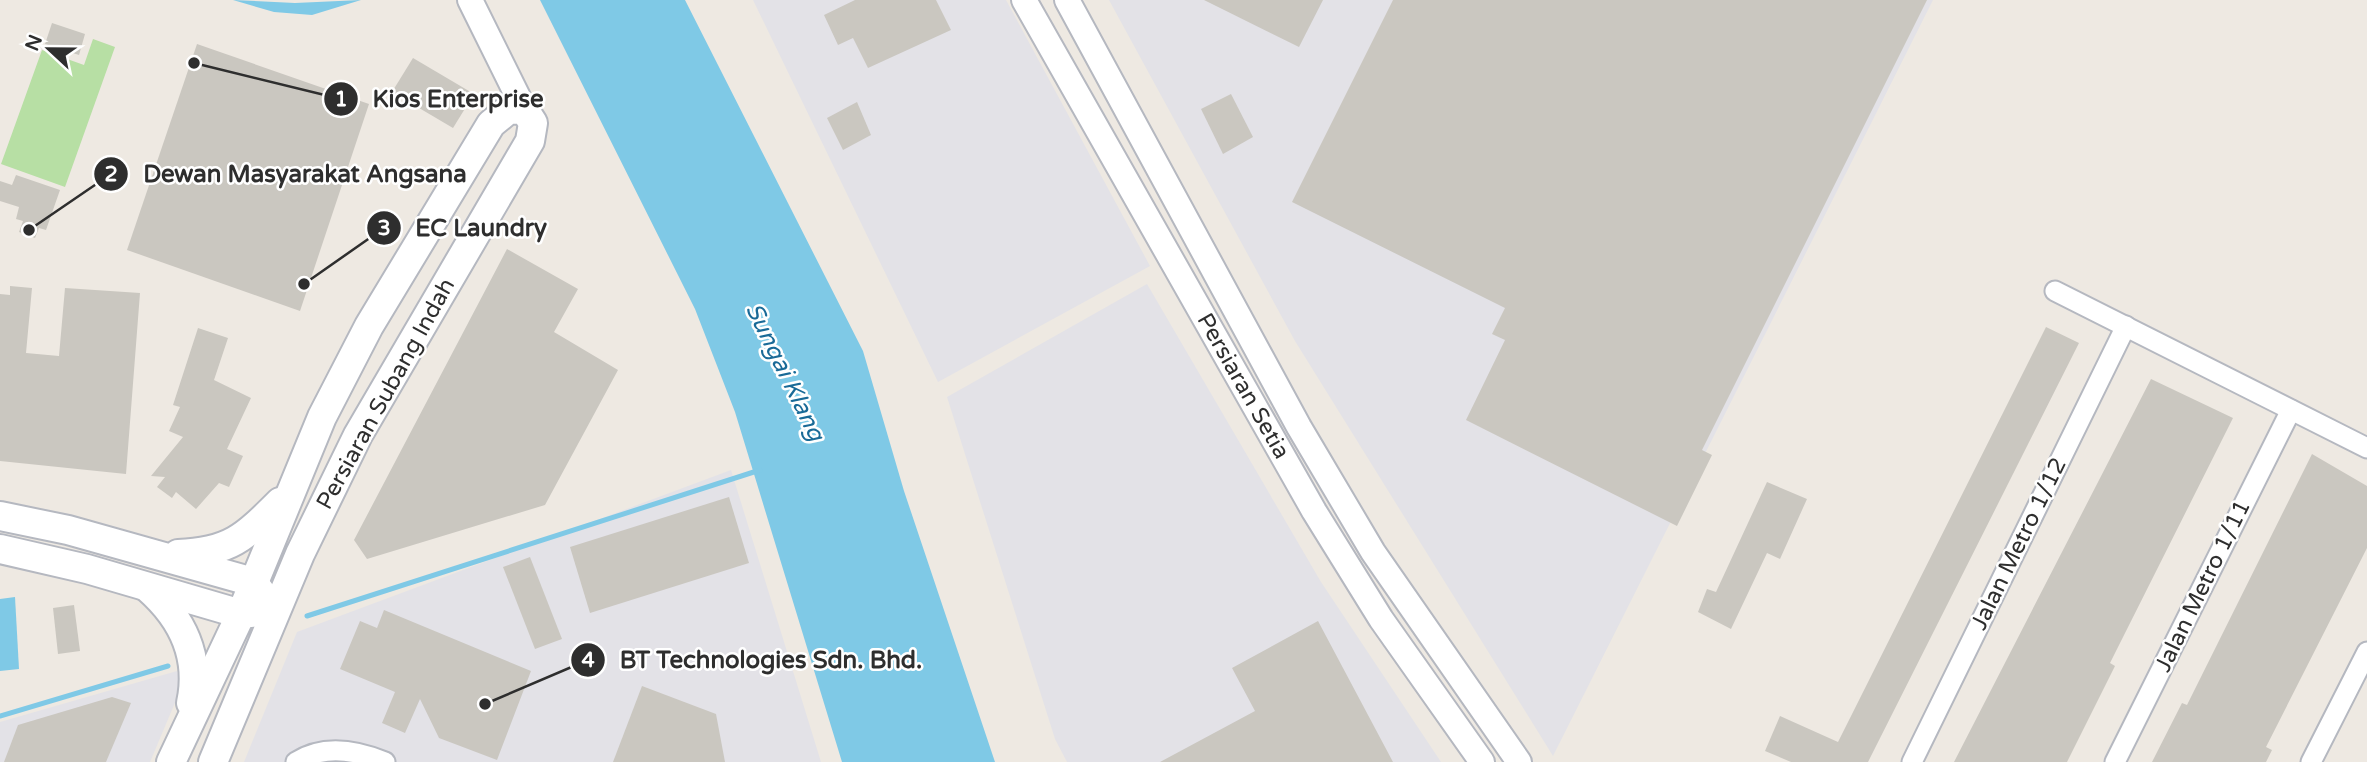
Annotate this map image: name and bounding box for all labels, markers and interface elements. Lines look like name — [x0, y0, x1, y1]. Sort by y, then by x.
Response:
north arrow — [14, 14, 84, 84]
text: N — [21, 32, 47, 54]
callout: Kios Enterprise — [323, 76, 557, 121]
text: Kios Enterprise — [372, 85, 544, 114]
text: 1 — [334, 87, 348, 112]
callout: Dewan Masyarakat Angsana — [94, 152, 480, 197]
text: Dewan Masyarakat Angsana — [143, 160, 467, 189]
text: 2 — [104, 162, 118, 187]
callout: EC Laundry — [367, 205, 561, 250]
text: EC Laundry — [415, 214, 547, 243]
text: 3 — [377, 216, 391, 241]
street label: Persiaran Subang Indah — [311, 273, 461, 515]
water label: Sungai Klang — [739, 298, 832, 447]
street label: Persiaran Setia — [1191, 308, 1296, 464]
street label: Jalan Metro 1/12 — [1965, 453, 2073, 635]
street label: Jalan Metro 1/11 — [2149, 495, 2257, 677]
callout: BT Technologies Sdn. Bhd. — [571, 637, 936, 682]
text: BT Technologies Sdn. Bhd. — [620, 646, 922, 675]
text: 4 — [581, 648, 595, 673]

